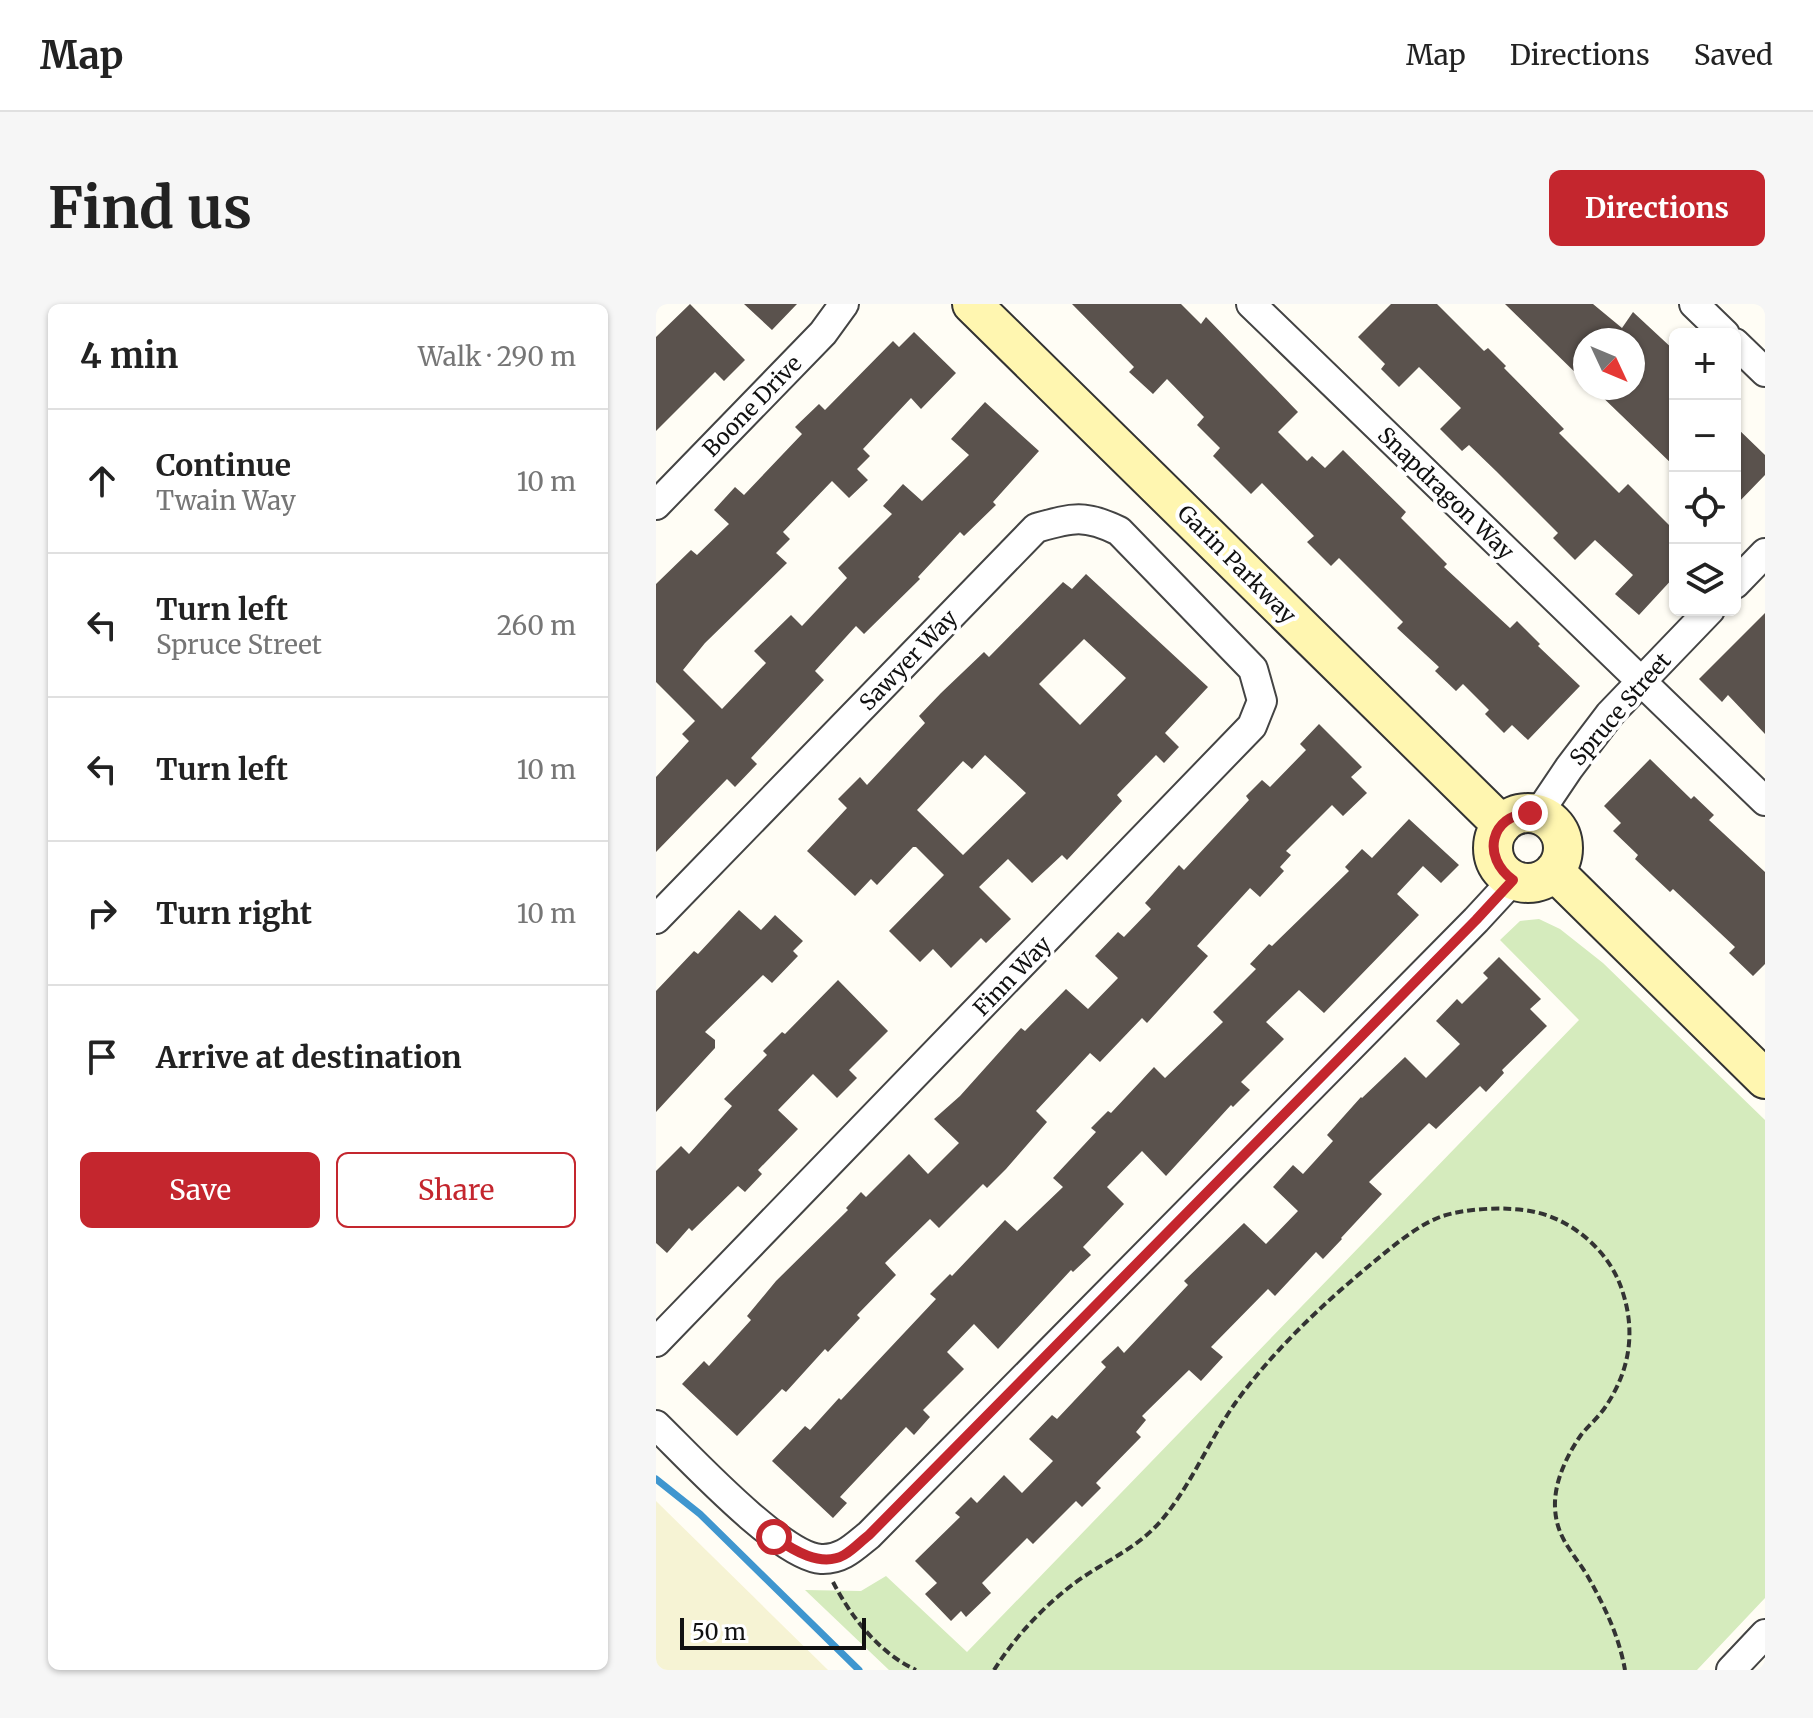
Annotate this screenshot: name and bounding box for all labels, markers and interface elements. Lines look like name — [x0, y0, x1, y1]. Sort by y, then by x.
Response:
text: Map — [40, 32, 124, 79]
text: Map — [1406, 37, 1466, 73]
text: Directions — [1510, 37, 1650, 73]
text: Saved — [1694, 37, 1773, 73]
button: Directions — [1549, 170, 1765, 246]
text: Find us — [48, 173, 252, 243]
north arrow — [1573, 328, 1645, 400]
map controls — [1669, 328, 1741, 616]
button: + — [1669, 328, 1741, 400]
text: 4 min — [80, 335, 178, 377]
text: Walk · 290 m — [418, 340, 576, 373]
street label: Boone Drive — [697, 350, 807, 462]
button: − — [1669, 400, 1741, 472]
street label: Snapdragon Way — [1372, 421, 1520, 565]
text: Continue — [156, 446, 291, 484]
icon: ahead — [80, 459, 124, 503]
text: 10 m — [517, 465, 576, 498]
button: locate — [1669, 472, 1741, 544]
text: Twain Way — [156, 484, 296, 517]
street label: Garin Parkway — [1172, 499, 1302, 629]
button: layers — [1669, 544, 1741, 616]
text: Turn left — [156, 590, 288, 628]
icon: left — [80, 603, 124, 647]
street label: Sawyer Way — [853, 604, 963, 716]
text: 260 m — [497, 609, 576, 642]
text: Spruce Street — [156, 628, 322, 661]
street label: Spruce Street — [1563, 647, 1677, 771]
icon: left — [80, 747, 124, 791]
text: Turn left — [156, 750, 288, 788]
text: 10 m — [517, 753, 576, 786]
route end — [1512, 795, 1548, 831]
icon: right — [80, 891, 124, 935]
text: Turn right — [156, 894, 312, 932]
text: 10 m — [517, 897, 576, 930]
street label: Finn Way — [967, 930, 1057, 1022]
icon: arrive — [80, 1035, 124, 1079]
text: Arrive at destination — [156, 1038, 462, 1076]
button: Save — [80, 1152, 320, 1228]
button: Share — [336, 1152, 576, 1228]
route start — [756, 1519, 792, 1555]
scale bar — [680, 1614, 866, 1650]
text: 50 m — [692, 1618, 746, 1646]

